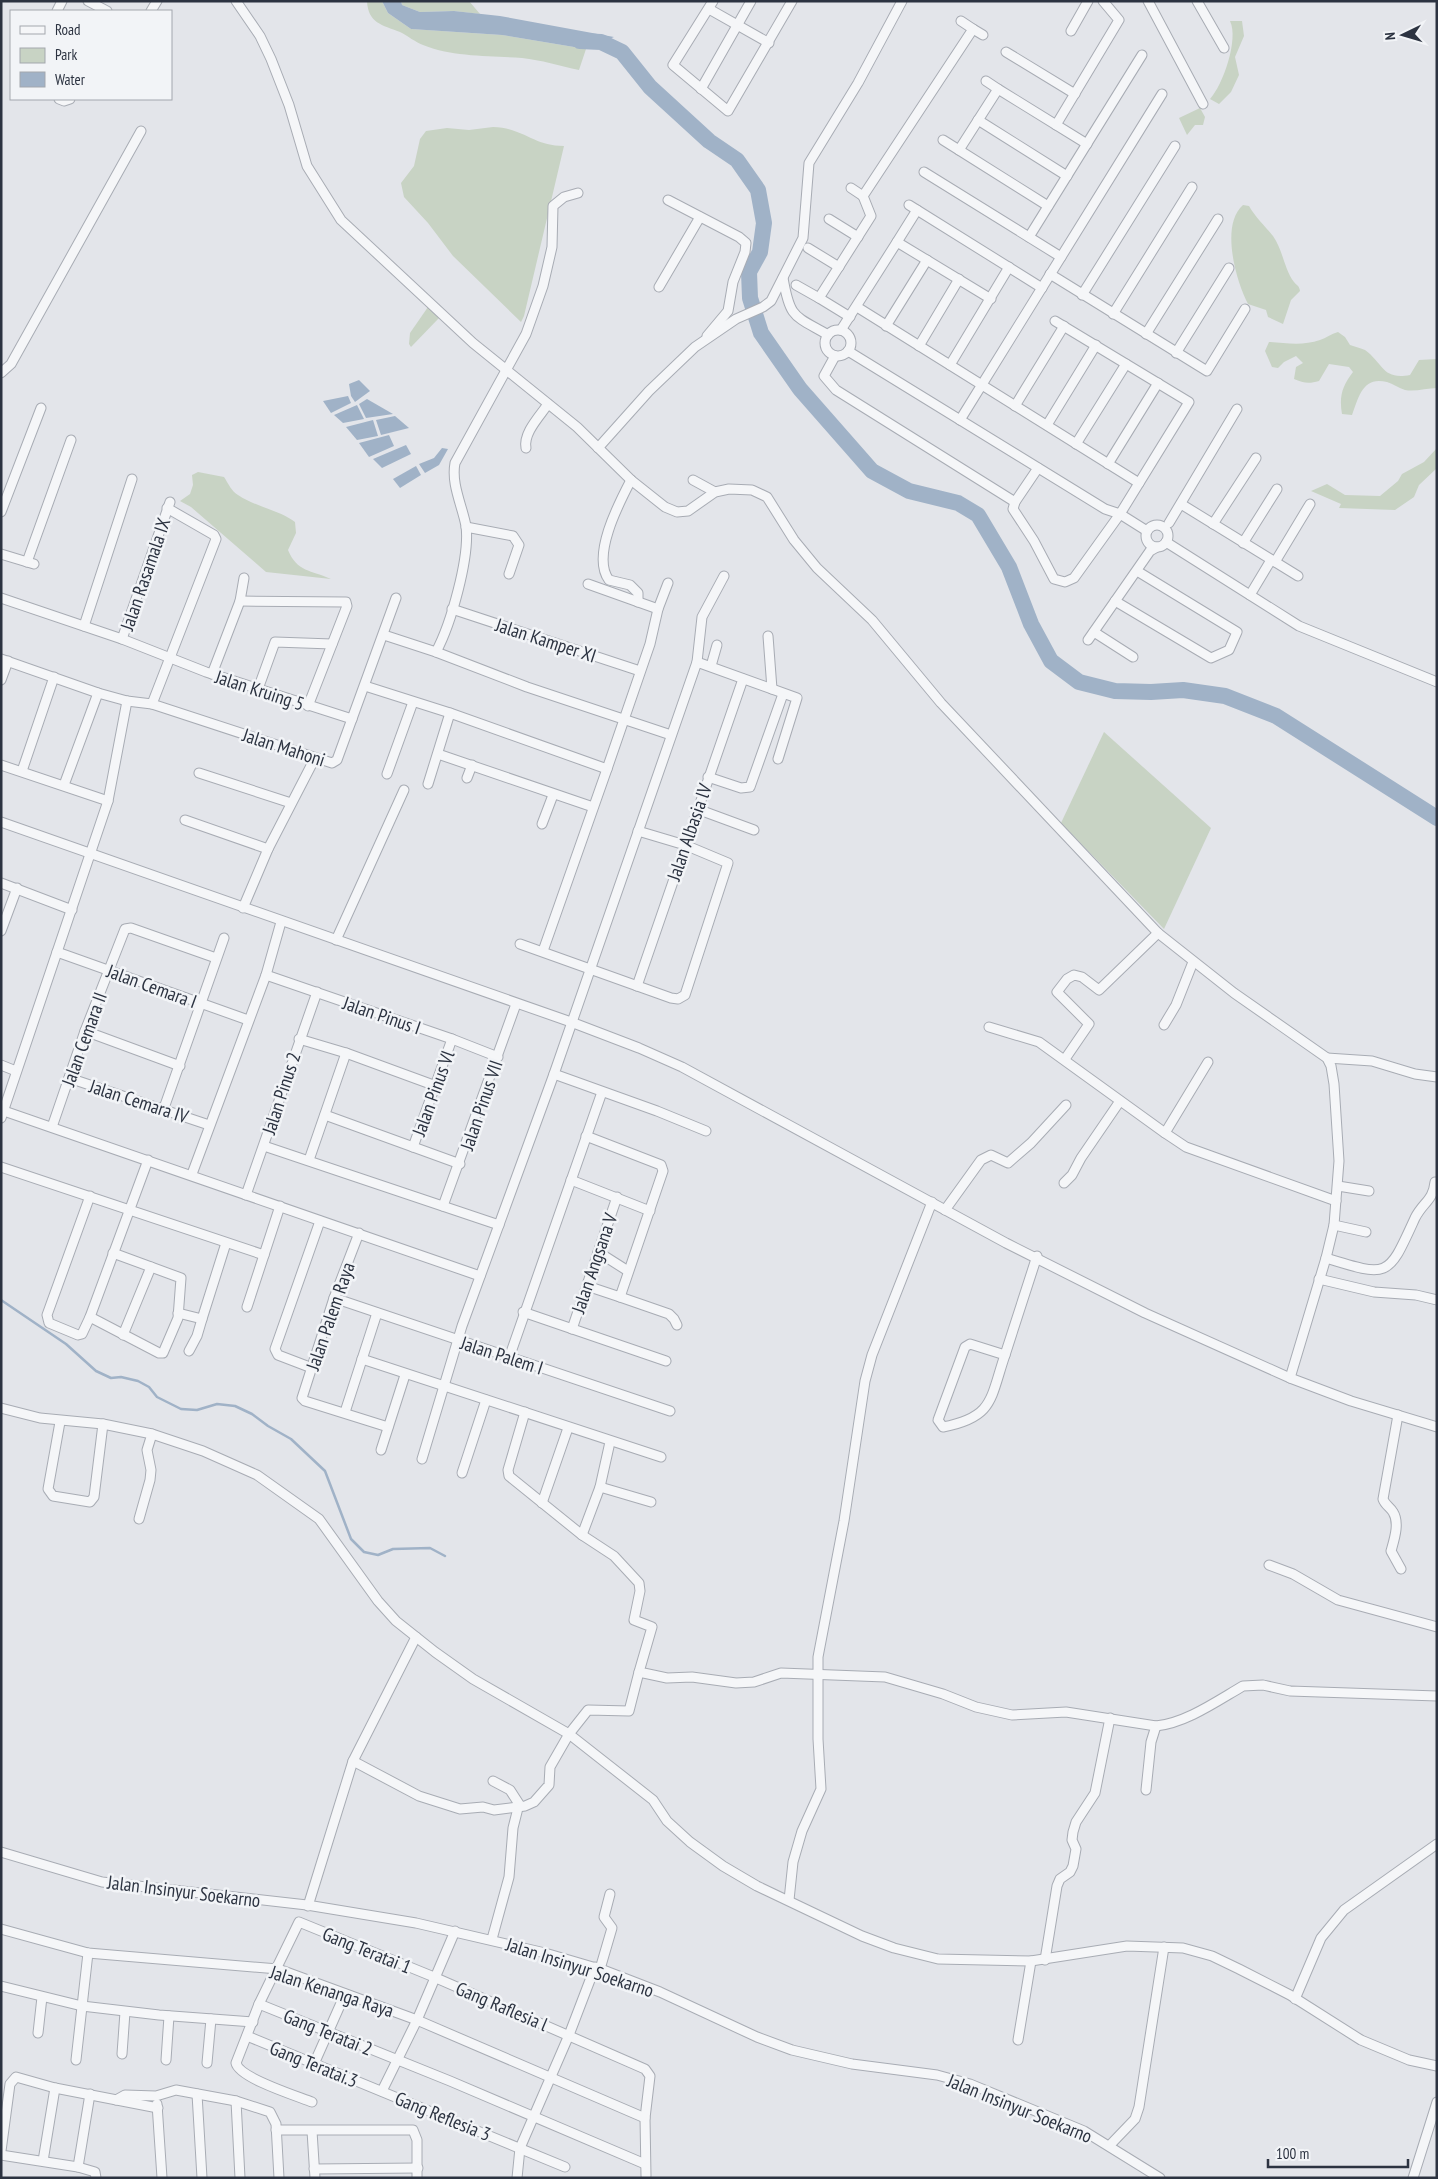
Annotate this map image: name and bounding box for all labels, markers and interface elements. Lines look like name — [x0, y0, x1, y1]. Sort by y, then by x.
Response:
legend — [10, 10, 172, 100]
north arrow — [1378, 10, 1428, 60]
text: Road — [55, 20, 81, 39]
text: N — [1381, 32, 1399, 41]
text: Park — [55, 45, 77, 64]
text: Water — [55, 70, 86, 89]
street label: Jalan Rasamala IX — [114, 514, 176, 634]
street label: Jalan Kamper XI — [492, 612, 599, 668]
street label: Jalan Kruing 5 — [211, 664, 308, 716]
street label: Jalan Mahoni — [239, 722, 328, 772]
street label: Jalan Albasia lV — [661, 780, 717, 884]
street label: Jalan Cemara I — [103, 958, 200, 1013]
street label: Jalan Cemara II — [56, 989, 112, 1090]
street label: Jalan Pinus I — [339, 990, 424, 1039]
street label: Jalan Pinus Vl — [406, 1047, 460, 1140]
street label: Jalan Pinus 2 — [256, 1049, 306, 1138]
street label: Jalan Pinus VII — [454, 1057, 508, 1154]
street label: Jalan Cemara IV — [86, 1073, 192, 1128]
street label: Jalan Angsana V — [565, 1210, 622, 1317]
street label: Jalan Palem Raya — [300, 1259, 360, 1374]
street label: Jalan Palem I — [457, 1330, 546, 1380]
street label: Jalan Insinyur Soekarno — [105, 1870, 262, 1912]
street label: Gang Teratai 1 — [319, 1921, 415, 1979]
street label: Jalan Insinyur Soekarno — [502, 1932, 657, 2002]
street label: Jalan Kenanga Raya — [266, 1959, 397, 2022]
street label: Gang Raflesia l — [452, 1976, 552, 2036]
street label: Gang Teratai 2 — [280, 2003, 376, 2061]
street label: Gang Teratai.3 — [266, 2035, 362, 2093]
street label: Jalan Insinyur Soekarno — [943, 2068, 1096, 2148]
street label: Gang Reflesia 3 — [392, 2086, 494, 2146]
scale bar — [1268, 2136, 1408, 2168]
text: 100 m — [1276, 2144, 1309, 2163]

